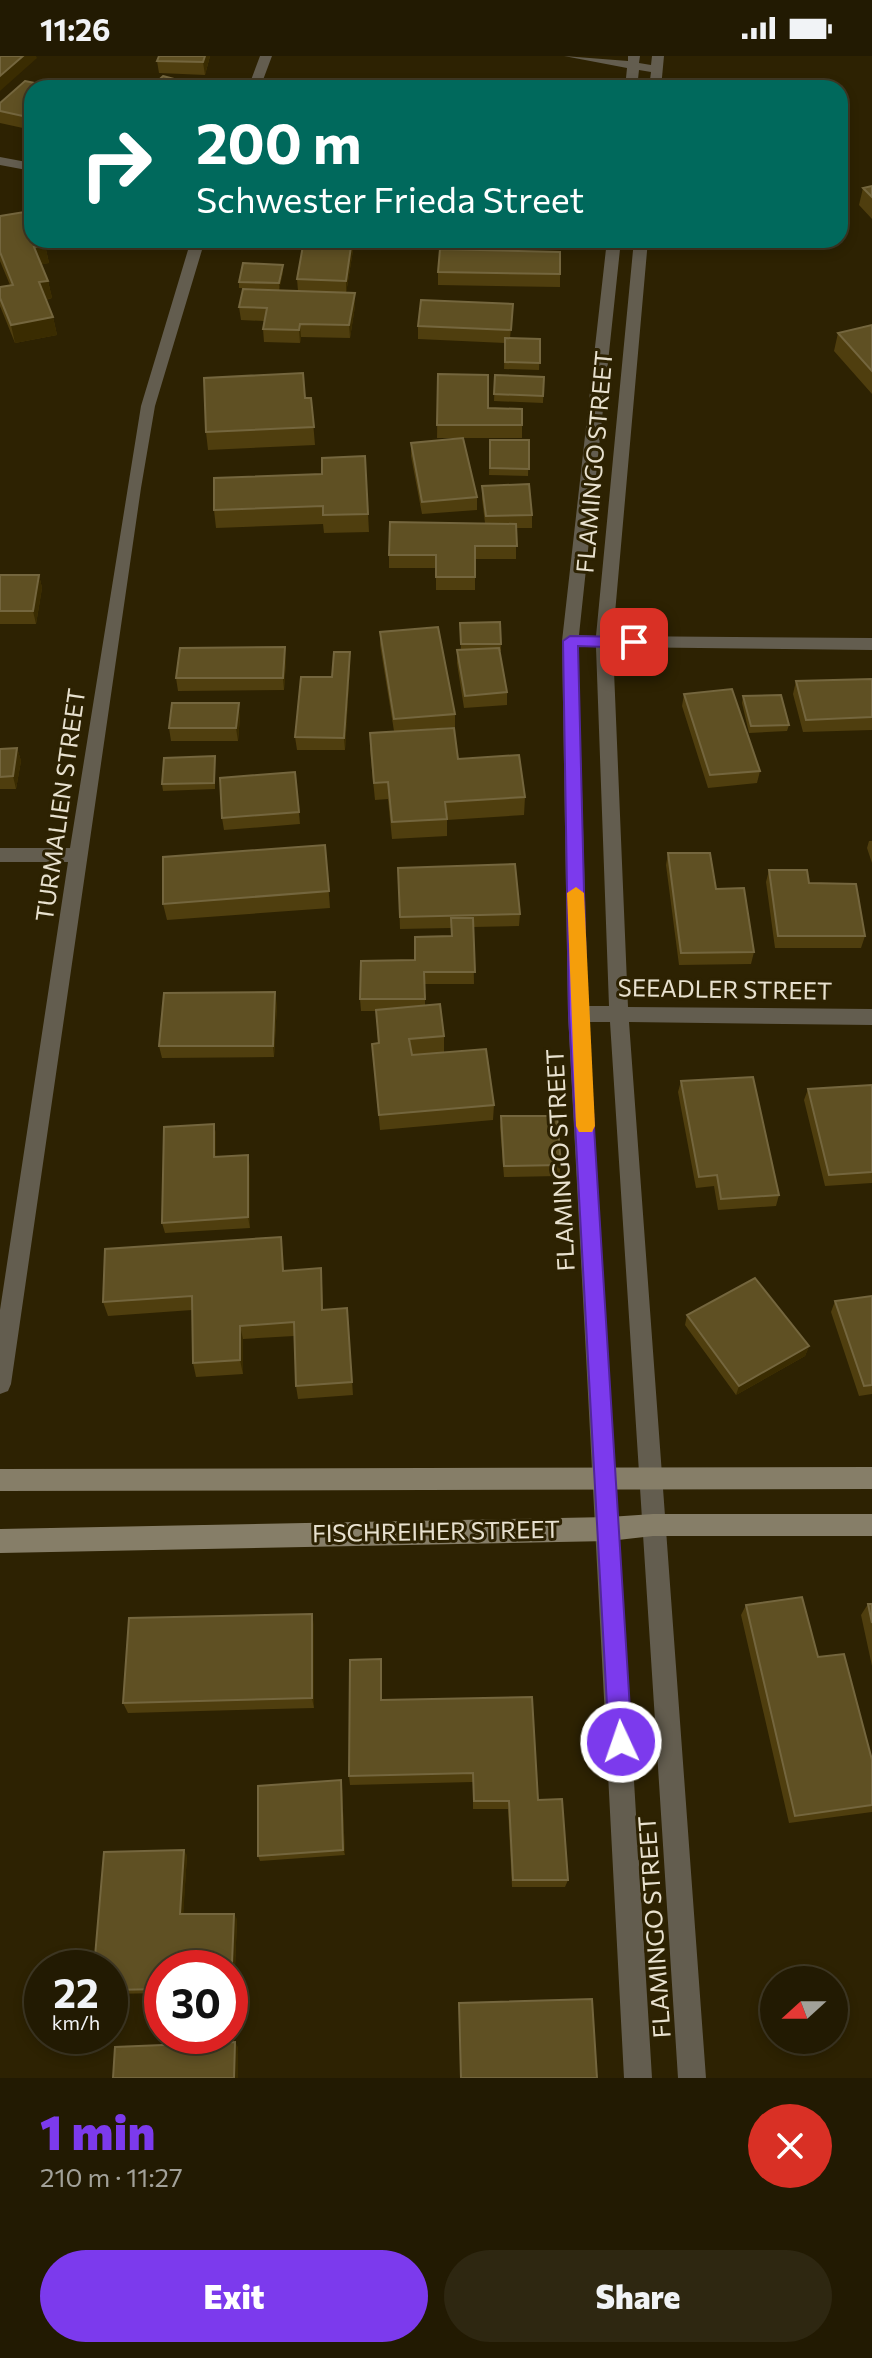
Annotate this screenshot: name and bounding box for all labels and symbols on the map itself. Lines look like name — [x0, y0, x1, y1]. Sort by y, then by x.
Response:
street label: FLAMINGO STREET — [569, 350, 618, 574]
pin — [600, 608, 668, 676]
street label: TURMALIEN STREET — [29, 686, 90, 923]
street label: SEEADLER STREET — [618, 972, 833, 1005]
street label: FLAMINGO STREET — [539, 1048, 580, 1272]
street label: FISCHREIHER STREET — [312, 1514, 560, 1547]
position arrow — [579, 1700, 663, 1784]
street label: FLAMINGO STREET — [631, 1815, 676, 2039]
speed limit sign: 30 — [144, 1950, 248, 2054]
north arrow — [760, 1966, 848, 2054]

